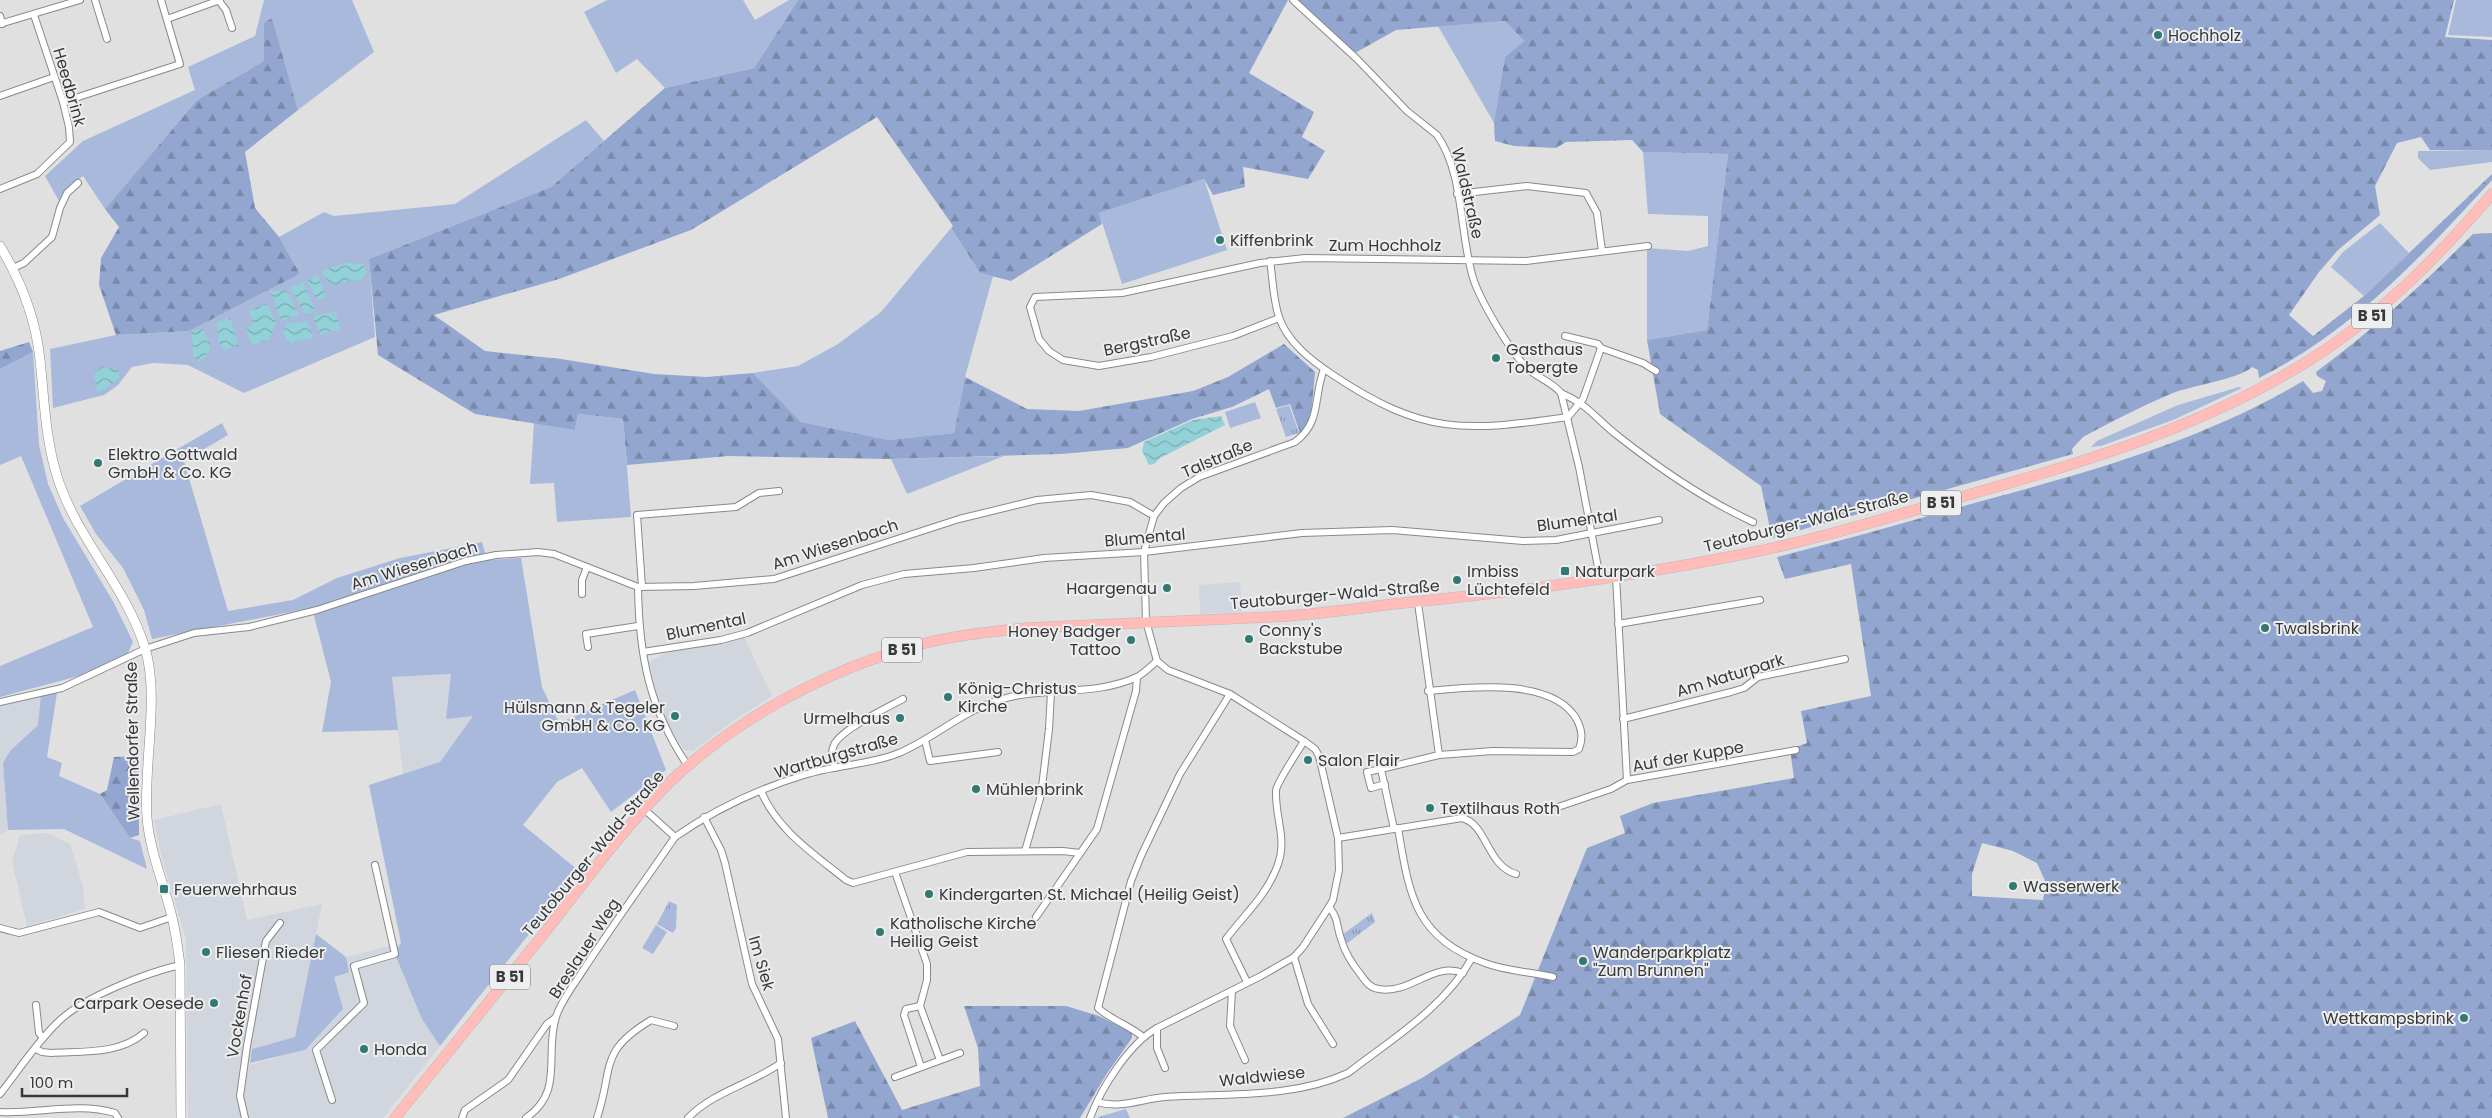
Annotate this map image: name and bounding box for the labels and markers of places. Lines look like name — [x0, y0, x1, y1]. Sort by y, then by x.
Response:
place label: Hochholz — [2168, 24, 2241, 47]
marker: Hochholz — [2152, 29, 2164, 41]
place label: Kiffenbrink — [1230, 229, 1314, 252]
marker: Kiffenbrink — [1214, 234, 1226, 246]
place label: Gasthaus Tobergte — [1506, 338, 1583, 379]
marker: Gasthaus Tobergte — [1490, 352, 1502, 364]
place label: Elektro Gottwald GmbH & Co. KG — [108, 443, 238, 484]
marker: Elektro Gottwald GmbH & Co. KG — [92, 457, 104, 469]
place label: Imbiss Lüchtefeld — [1467, 560, 1550, 601]
place label: Naturpark — [1575, 560, 1656, 583]
marker: Naturpark — [1559, 565, 1571, 577]
marker: Imbiss Lüchtefeld — [1451, 574, 1463, 586]
place label: Haargenau — [1066, 577, 1157, 600]
marker: Haargenau — [1161, 582, 1173, 594]
place label: Twalsbrink — [2275, 617, 2360, 640]
place label: Conny's Backstube — [1259, 619, 1343, 660]
place label: Honey Badger Tattoo — [1008, 620, 1121, 661]
marker: Twalsbrink — [2259, 622, 2271, 634]
marker: Conny's Backstube — [1243, 633, 1255, 645]
marker: Honey Badger Tattoo — [1125, 634, 1137, 646]
place label: König-Christus Kirche — [958, 677, 1077, 718]
marker: König-Christus Kirche — [942, 691, 954, 703]
place label: Hülsmann & Tegeler GmbH & Co. KG — [504, 696, 665, 737]
place label: Urmelhaus — [803, 707, 890, 730]
marker: Hülsmann & Tegeler GmbH & Co. KG — [669, 710, 681, 722]
marker: Urmelhaus — [894, 712, 906, 724]
place label: Salon Flair — [1318, 749, 1400, 772]
marker: Salon Flair — [1302, 754, 1314, 766]
place label: Mühlenbrink — [986, 778, 1084, 801]
marker: Mühlenbrink — [970, 783, 982, 795]
place label: Textilhaus Roth — [1440, 797, 1560, 820]
marker: Textilhaus Roth — [1424, 802, 1436, 814]
place label: Wasserwerk — [2023, 875, 2120, 898]
place label: Feuerwehrhaus — [174, 878, 297, 901]
marker: Wasserwerk — [2007, 880, 2019, 892]
marker: Feuerwehrhaus — [158, 883, 170, 895]
place label: Kindergarten St. Michael (Heilig Geist) — [939, 883, 1240, 906]
marker: Kindergarten St. Michael (Heilig Geist) — [923, 888, 935, 900]
place label: Katholische Kirche Heilig Geist — [890, 912, 1037, 953]
marker: Katholische Kirche Heilig Geist — [874, 926, 886, 938]
place label: Fliesen Rieder — [216, 941, 325, 964]
place label: Wanderparkplatz "Zum Brunnen" — [1593, 941, 1731, 982]
marker: Fliesen Rieder — [200, 946, 212, 958]
marker: Wanderparkplatz "Zum Brunnen" — [1577, 955, 1589, 967]
place label: Carpark Oesede — [73, 992, 204, 1015]
marker: Carpark Oesede — [208, 997, 220, 1009]
place label: Wettkampsbrink — [2323, 1007, 2455, 1030]
marker: Wettkampsbrink — [2458, 1012, 2470, 1024]
place label: Honda — [374, 1038, 427, 1061]
marker: Honda — [358, 1043, 370, 1055]

